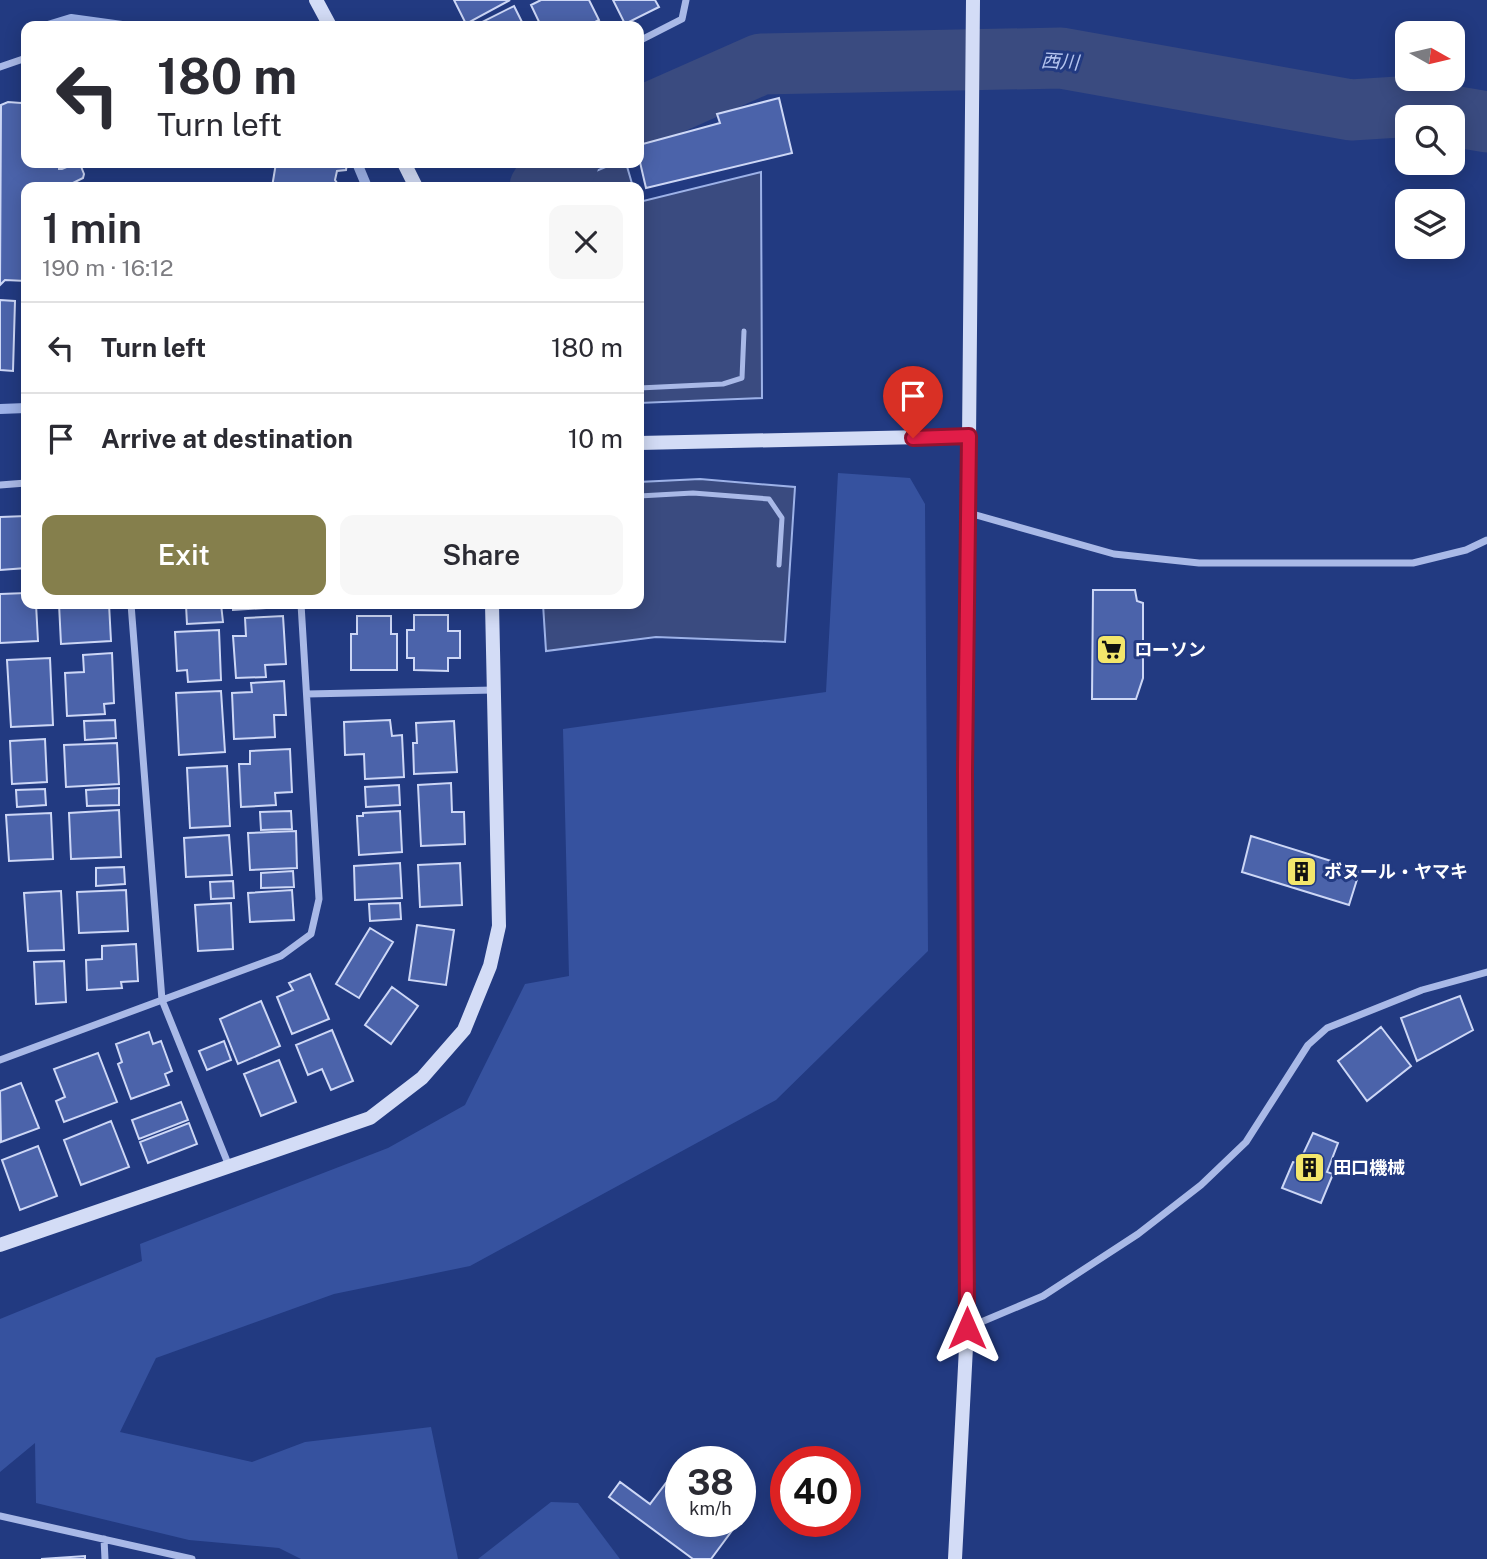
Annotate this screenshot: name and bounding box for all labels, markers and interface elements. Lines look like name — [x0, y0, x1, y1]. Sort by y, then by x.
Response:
north arrow — [1395, 21, 1465, 91]
map controls — [1395, 21, 1465, 259]
text: 180 m — [157, 47, 297, 105]
icon: left — [42, 49, 133, 140]
water label: 西川 — [1040, 49, 1082, 73]
button: search — [1395, 105, 1465, 175]
text: Turn left — [157, 106, 282, 143]
button: layers — [1395, 189, 1465, 259]
text: 1 min — [42, 203, 142, 252]
button: close — [549, 205, 623, 279]
text: 190 m · 16:12 — [42, 254, 173, 281]
icon: left — [42, 329, 80, 367]
text: Turn left — [101, 332, 206, 363]
text: 180 m — [551, 332, 623, 363]
pin — [883, 366, 943, 438]
icon: arrive — [894, 377, 932, 415]
icon: arrive — [42, 420, 80, 458]
text: Arrive at destination — [101, 423, 353, 454]
text: 10 m — [568, 423, 623, 454]
button: Exit — [42, 515, 326, 595]
button: Share — [340, 515, 623, 595]
supermarket icon: ローソン — [1094, 632, 1128, 666]
place label: ローソン — [1134, 639, 1206, 660]
building icon: ボヌール・ヤマキ — [1284, 854, 1318, 888]
place label: ボヌール・ヤマキ — [1324, 861, 1468, 882]
building icon: 田口機械 — [1293, 1150, 1327, 1184]
place label: 田口機械 — [1333, 1157, 1405, 1178]
position arrow — [930, 1291, 1004, 1365]
speed limit sign: 40 — [770, 1446, 861, 1537]
text: 38 — [687, 1462, 734, 1503]
text: km/h — [689, 1498, 732, 1519]

